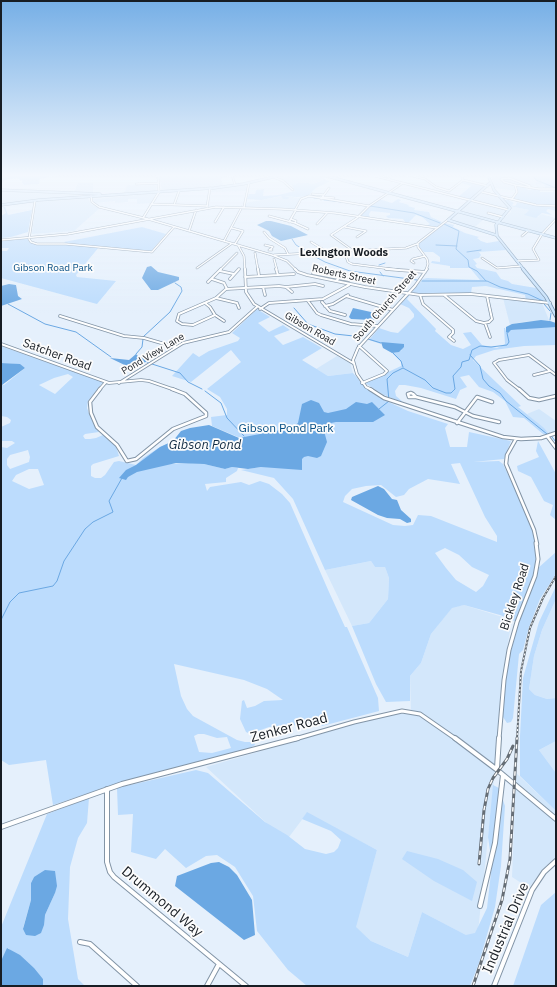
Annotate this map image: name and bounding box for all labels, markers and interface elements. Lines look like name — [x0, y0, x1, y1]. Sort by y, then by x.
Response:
district label: Lexington Woods — [300, 246, 388, 260]
park label: Gibson Road Park — [13, 262, 93, 274]
street label: Roberts Street — [311, 262, 377, 288]
street label: South Church Street — [351, 268, 419, 344]
street label: Gibson Road — [282, 310, 338, 348]
street label: Pond View Lane — [120, 331, 186, 377]
street label: Satcher Road — [21, 336, 93, 374]
park label: Gibson Pond Park — [238, 422, 334, 436]
water label: Gibson Pond — [169, 437, 241, 453]
street label: Bickley Road — [497, 562, 533, 632]
street label: Zenker Road — [249, 710, 329, 746]
street label: Drummond Way — [118, 863, 206, 941]
street label: Industrial Drive — [479, 880, 533, 976]

